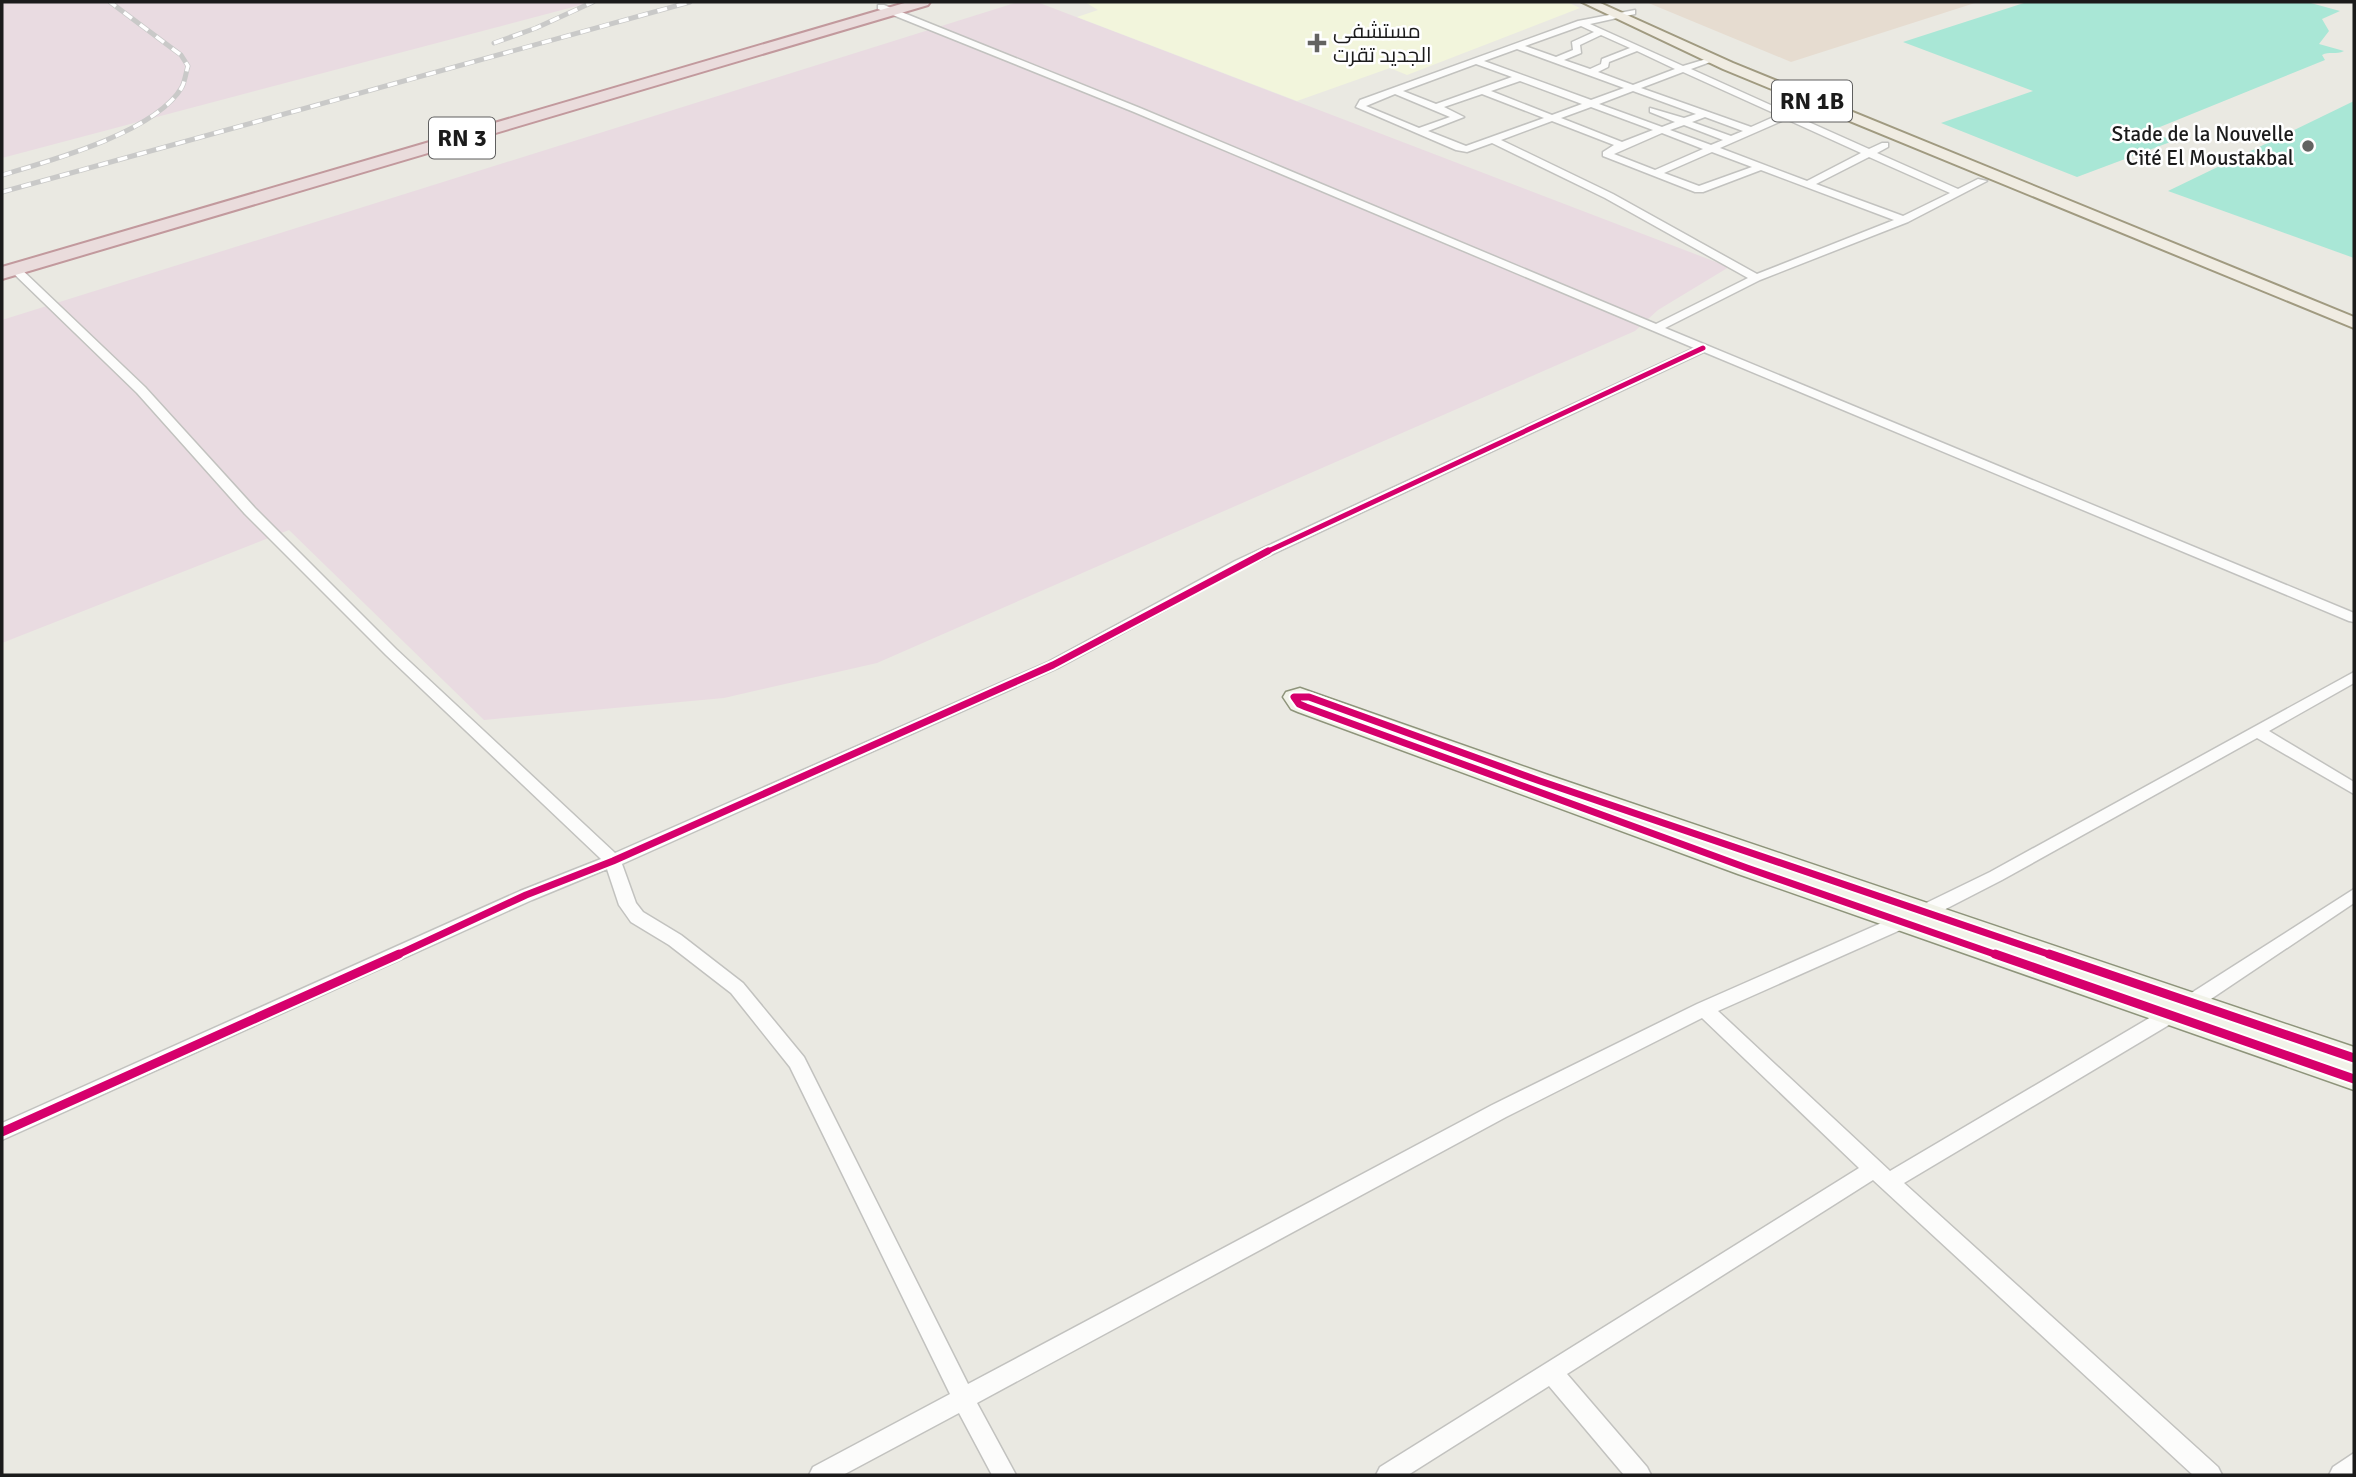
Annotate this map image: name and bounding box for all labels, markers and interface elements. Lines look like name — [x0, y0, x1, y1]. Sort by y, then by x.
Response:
place label: مستشفى الجديد تقرت — [1333, 18, 1432, 68]
marker: مستشفى الجديد تقرت — [1307, 33, 1327, 53]
road number: RN 1B — [1772, 80, 1852, 122]
road number: RN 3 — [429, 118, 495, 158]
place label: Stade de la Nouvelle Cité El Moustakbal — [2112, 121, 2294, 171]
marker: Stade de la Nouvelle Cité El Moustakbal — [2300, 138, 2316, 154]

